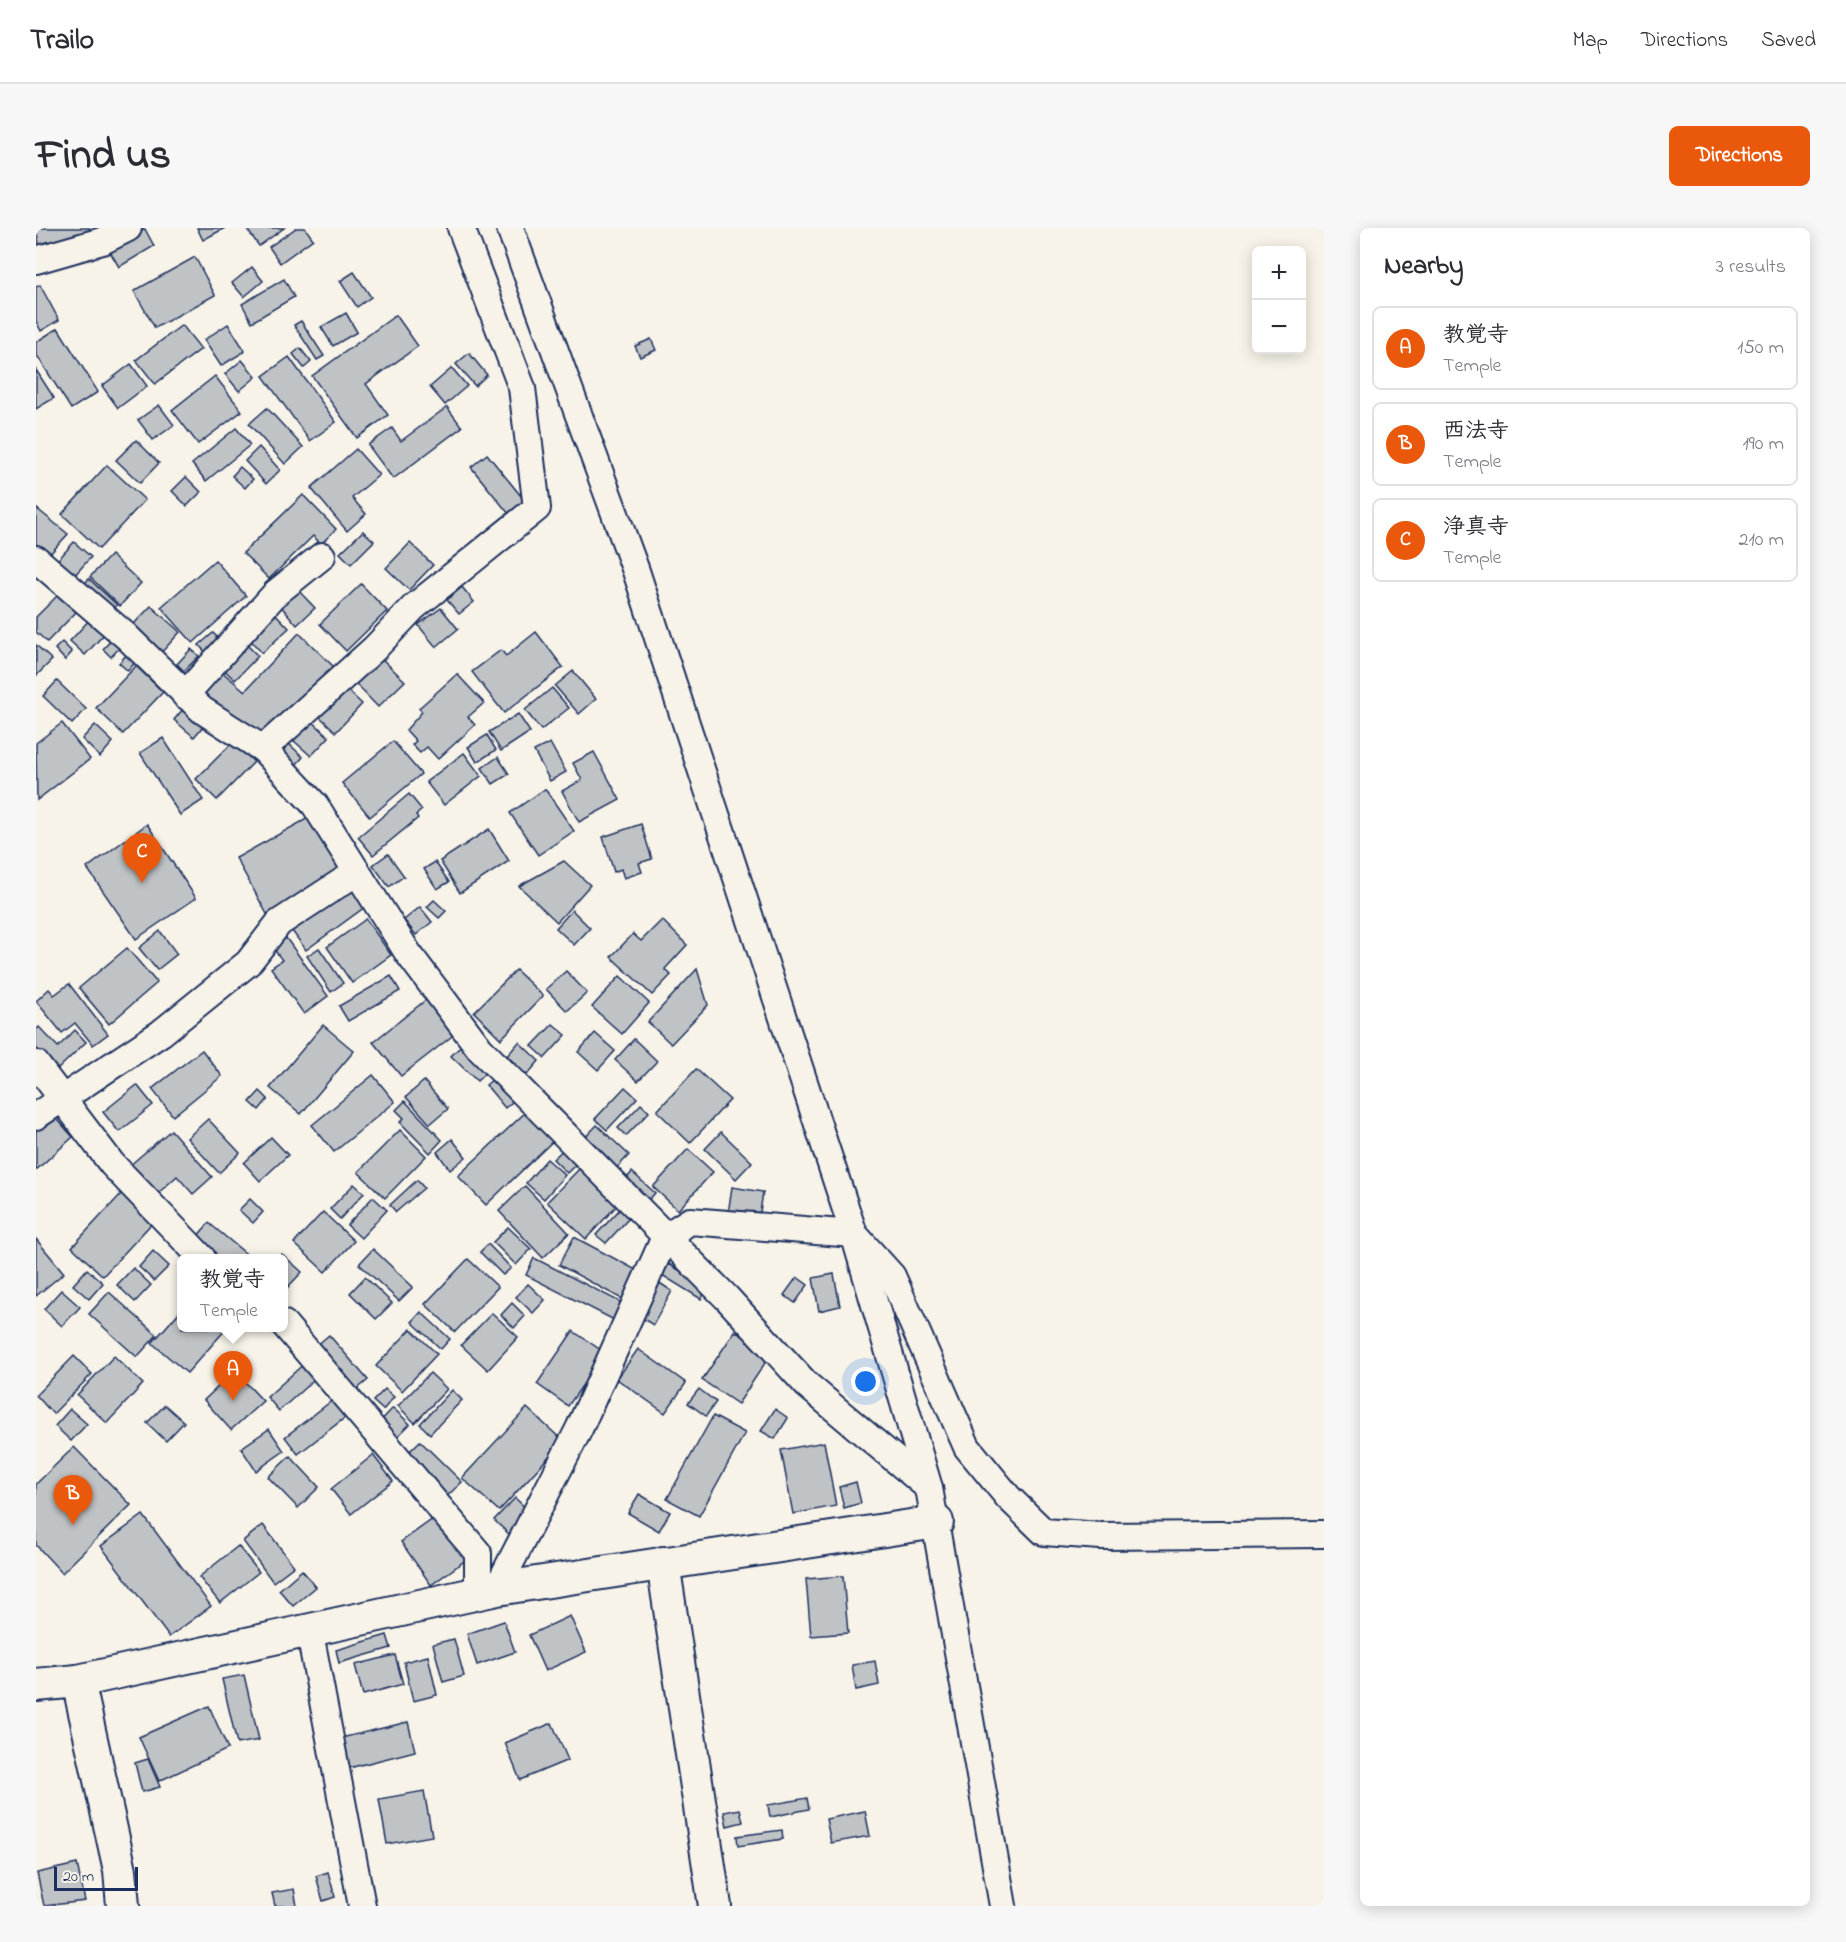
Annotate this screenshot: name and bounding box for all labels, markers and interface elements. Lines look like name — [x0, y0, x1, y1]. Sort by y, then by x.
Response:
text: Trailo — [30, 21, 94, 62]
text: Map — [1572, 26, 1608, 56]
text: Directions — [1641, 26, 1728, 56]
text: Saved — [1761, 26, 1816, 56]
text: Find us — [36, 126, 171, 187]
button: Directions — [1669, 126, 1810, 186]
map controls — [1252, 246, 1306, 354]
button: + — [1252, 246, 1306, 300]
text: Nearby — [1384, 248, 1463, 286]
text: 3 results — [1716, 253, 1786, 282]
button: − — [1252, 300, 1306, 354]
text: 教覚寺 — [1443, 320, 1509, 352]
text: A — [1399, 334, 1412, 363]
text: 150 m — [1737, 334, 1784, 363]
text: Temple — [1443, 352, 1502, 381]
text: 西法寺 — [1443, 416, 1509, 448]
text: B — [1399, 430, 1412, 459]
text: 190 m — [1742, 430, 1784, 459]
text: Temple — [1443, 448, 1502, 477]
text: 浄真寺 — [1443, 512, 1509, 544]
text: C — [1400, 526, 1411, 555]
text: 210 m — [1739, 526, 1784, 555]
text: Temple — [1443, 544, 1502, 573]
pin: C — [122, 834, 162, 883]
popup — [177, 1254, 288, 1332]
text: 教覚寺 — [199, 1265, 266, 1297]
text: Temple — [199, 1297, 258, 1326]
pin: A — [214, 1352, 252, 1401]
your location — [851, 1367, 880, 1396]
pin: B — [54, 1476, 93, 1525]
scale bar — [54, 1864, 138, 1892]
text: 20 m — [63, 1865, 94, 1889]

